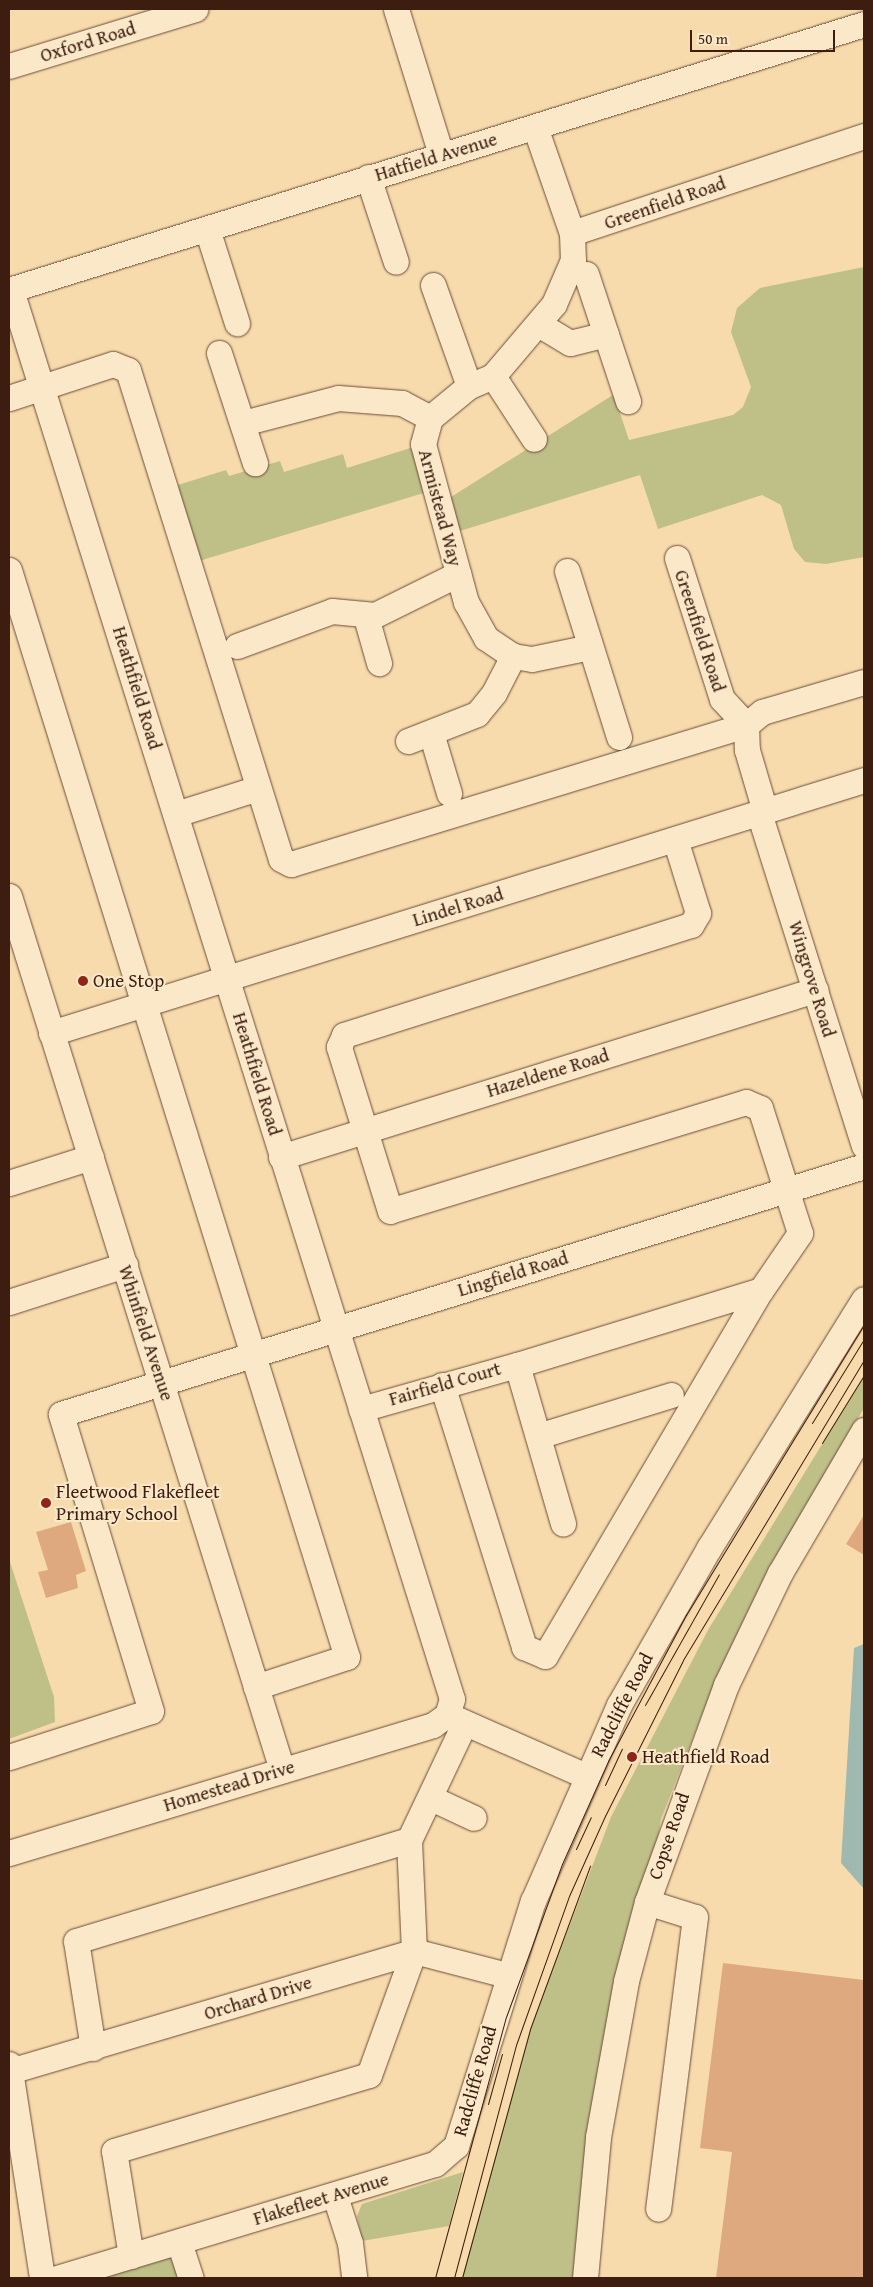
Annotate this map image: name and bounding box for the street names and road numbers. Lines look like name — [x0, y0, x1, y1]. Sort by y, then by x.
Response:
street label: Oxford Road — [37, 17, 139, 67]
street label: Hatfield Avenue — [372, 128, 500, 186]
street label: Greenfield Road — [601, 172, 729, 234]
street label: Armistead Way — [413, 447, 467, 569]
street label: Greenfield Road — [670, 567, 730, 695]
street label: Heathfield Road — [107, 624, 167, 752]
street label: Lindel Road — [410, 882, 506, 932]
street label: Wingrove Road — [784, 918, 840, 1040]
street label: Heathfield Road — [227, 1010, 287, 1138]
street label: Hazeldene Road — [484, 1044, 612, 1102]
street label: Lingfield Road — [455, 1246, 571, 1302]
street label: Whinfield Avenue — [113, 1262, 179, 1404]
street label: Fairfield Court — [386, 1357, 504, 1411]
street label: Radcliffe Road — [586, 1649, 658, 1761]
street label: Homestead Drive — [161, 1755, 297, 1817]
street label: Copse Road — [643, 1789, 695, 1883]
street label: Orchard Drive — [201, 1971, 315, 2025]
street label: Radcliffe Road — [448, 2023, 502, 2139]
street label: Flakefleet Avenue — [251, 2168, 391, 2230]

